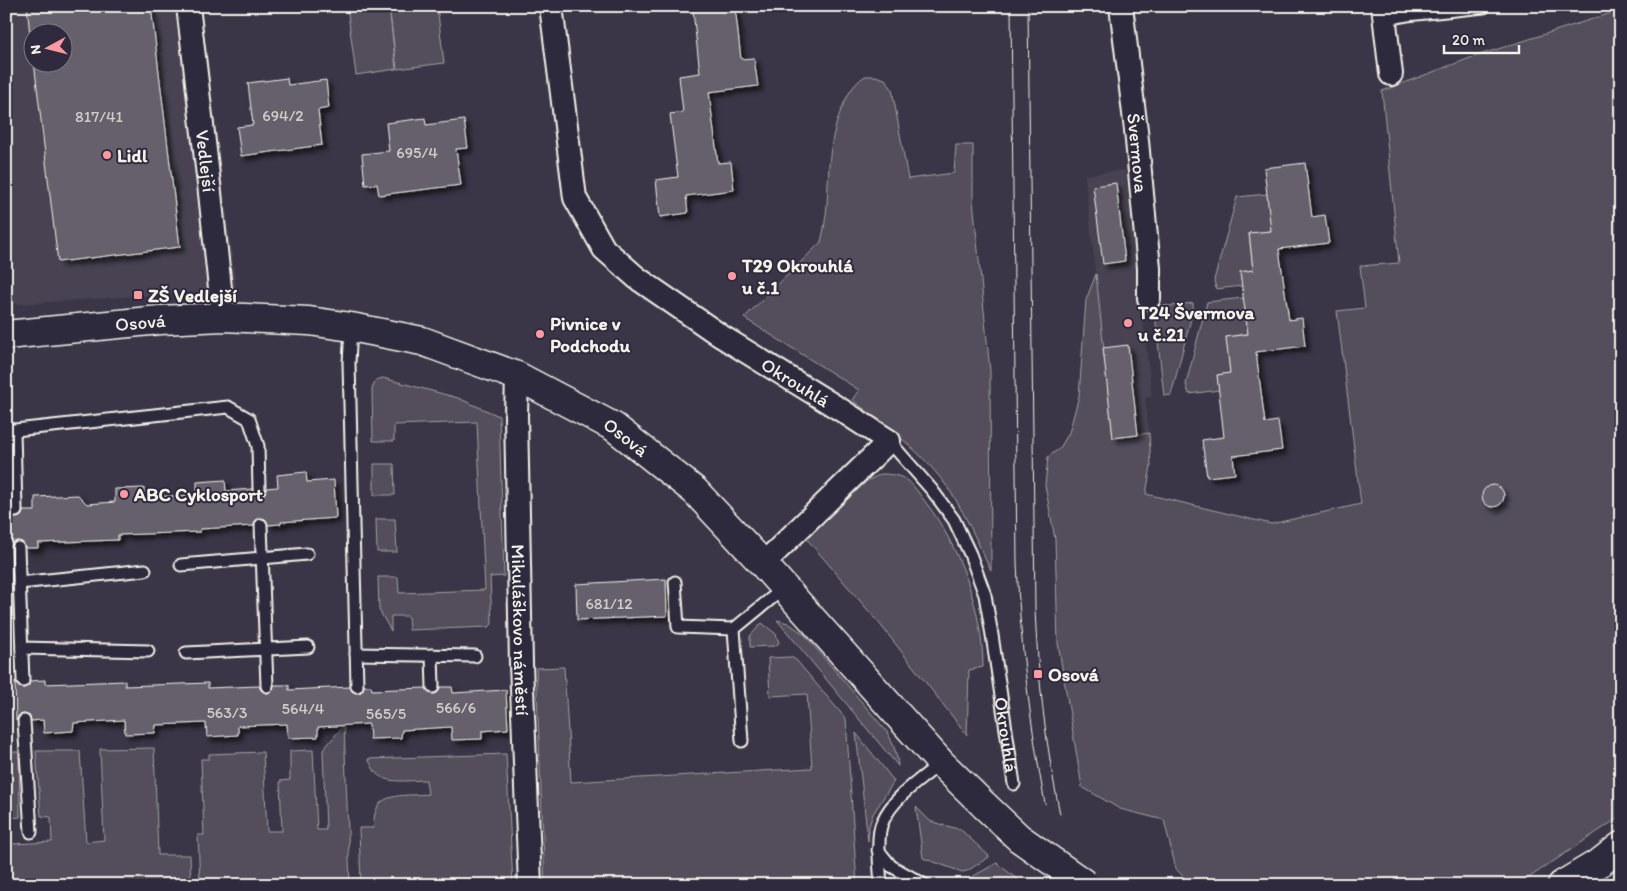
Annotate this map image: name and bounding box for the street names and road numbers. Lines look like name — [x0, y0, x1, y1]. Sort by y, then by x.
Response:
street label: Švermova — [1122, 112, 1153, 194]
street label: Vedlejší — [191, 129, 221, 193]
street label: Osová — [114, 309, 166, 336]
street label: Okrouhlá — [757, 353, 834, 412]
street label: Osová — [600, 413, 653, 462]
street label: Mikuláškovo náměstí — [507, 544, 534, 716]
street label: Okrouhlá — [989, 695, 1023, 774]

